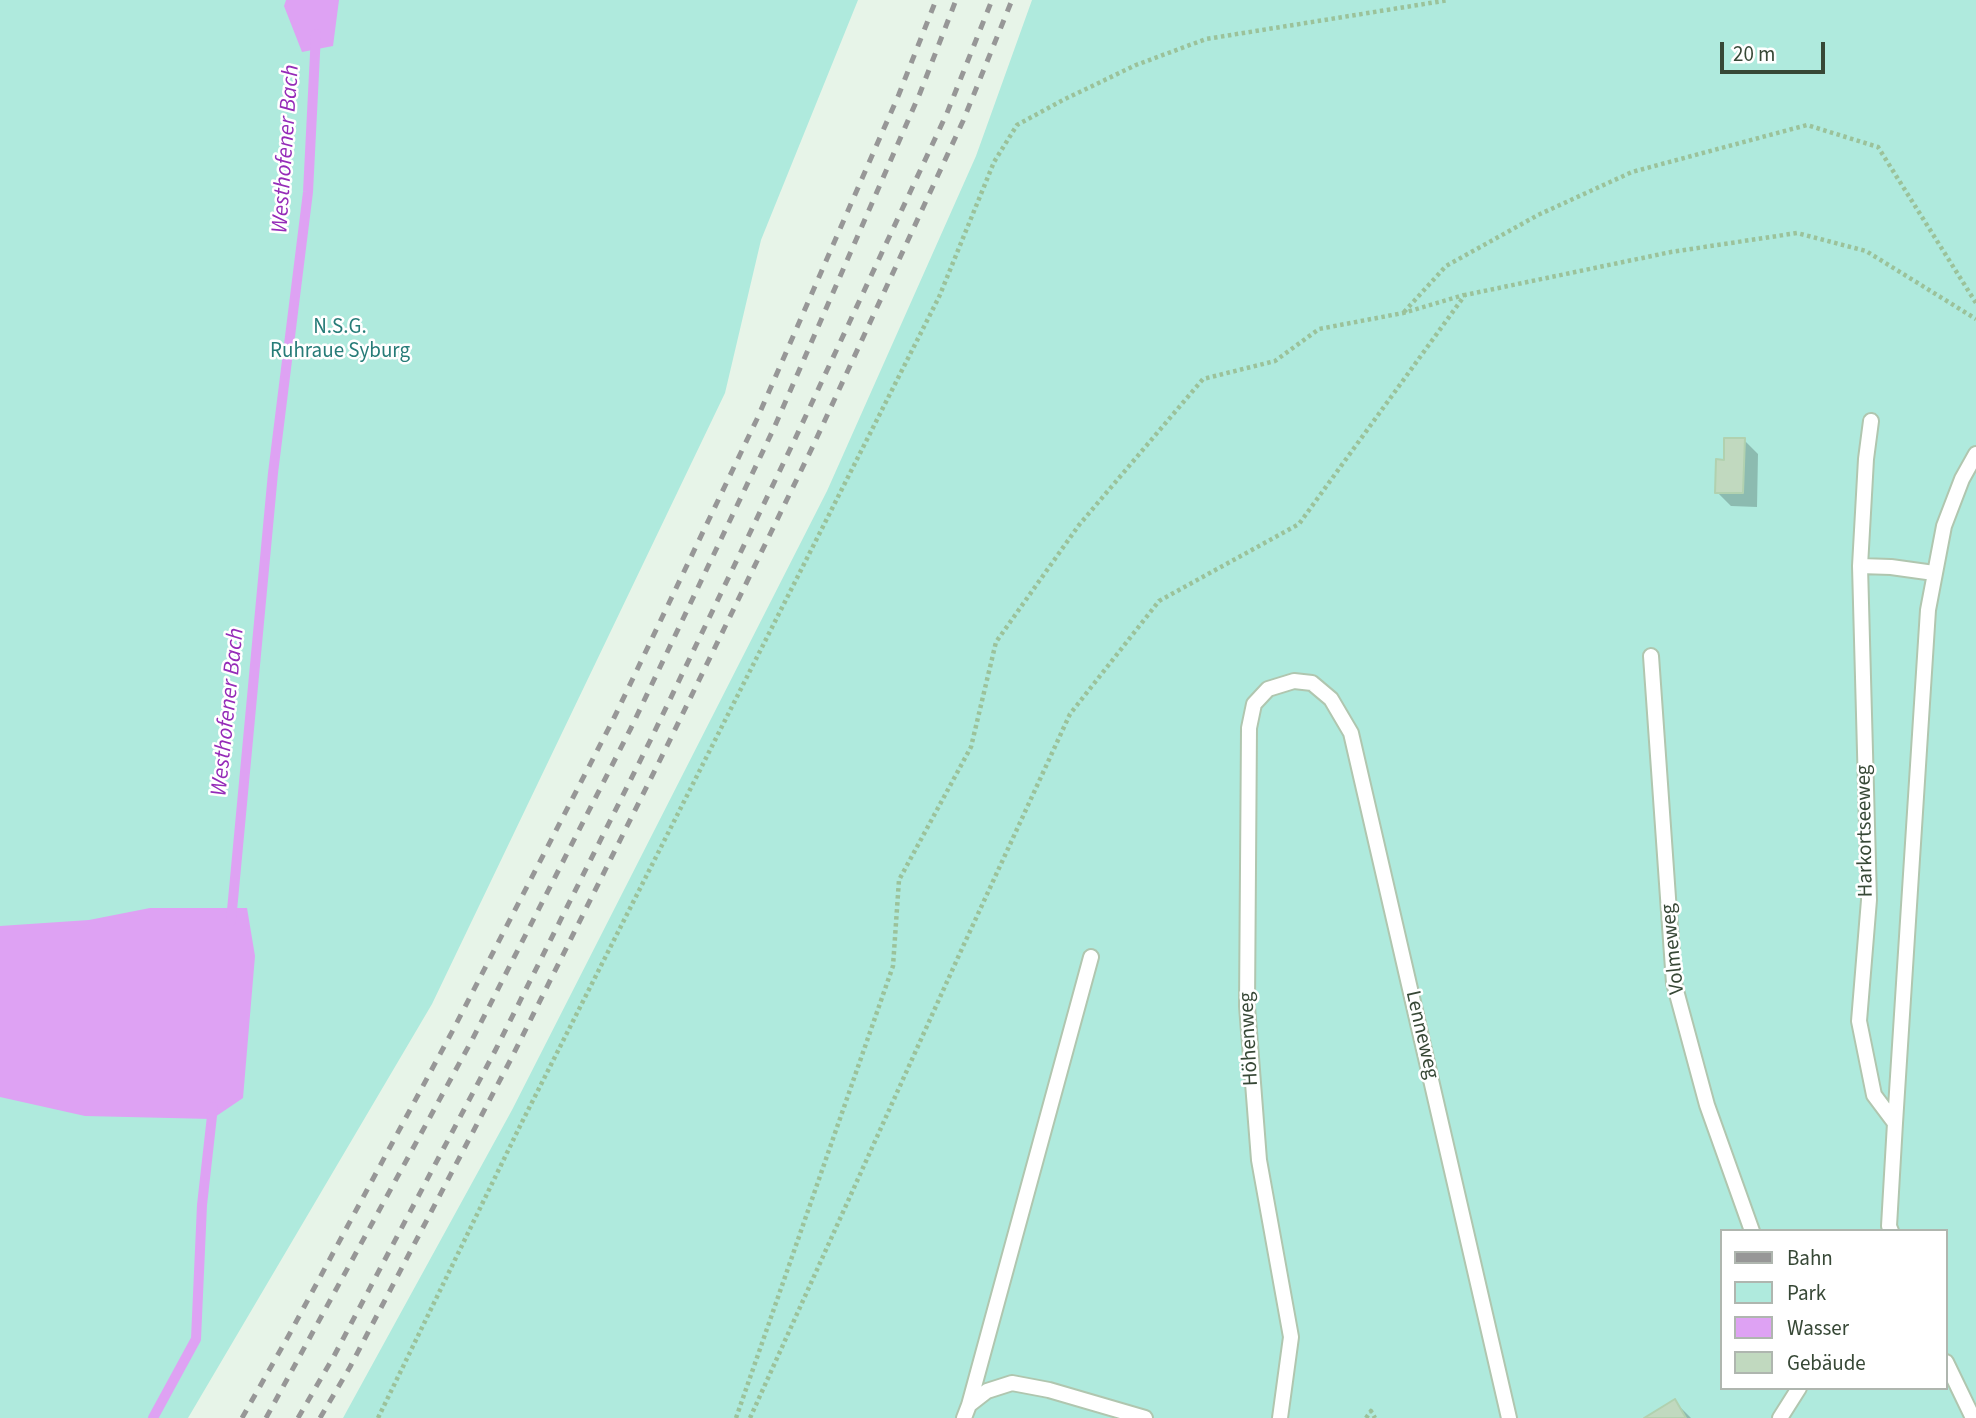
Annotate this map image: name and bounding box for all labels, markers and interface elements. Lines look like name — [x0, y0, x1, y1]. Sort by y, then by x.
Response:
scale bar — [1724, 28, 1829, 72]
text: 20 m — [1733, 39, 1775, 69]
water label: Westhofener Bach — [267, 64, 307, 234]
park label: N.S.G. Ruhraue Syburg — [270, 315, 410, 365]
water label: Westhofener Bach — [206, 626, 252, 798]
street label: Harkortseeweg — [1852, 764, 1880, 898]
street label: Volmeweg — [1657, 902, 1691, 996]
street label: Lenneweg — [1399, 988, 1443, 1082]
street label: Höhenweg — [1235, 991, 1265, 1087]
legend — [1720, 1229, 1948, 1390]
text: Bahn — [1787, 1243, 1833, 1273]
text: Park — [1787, 1278, 1826, 1308]
text: Wasser — [1787, 1313, 1849, 1343]
text: Gebäude — [1787, 1348, 1866, 1378]

